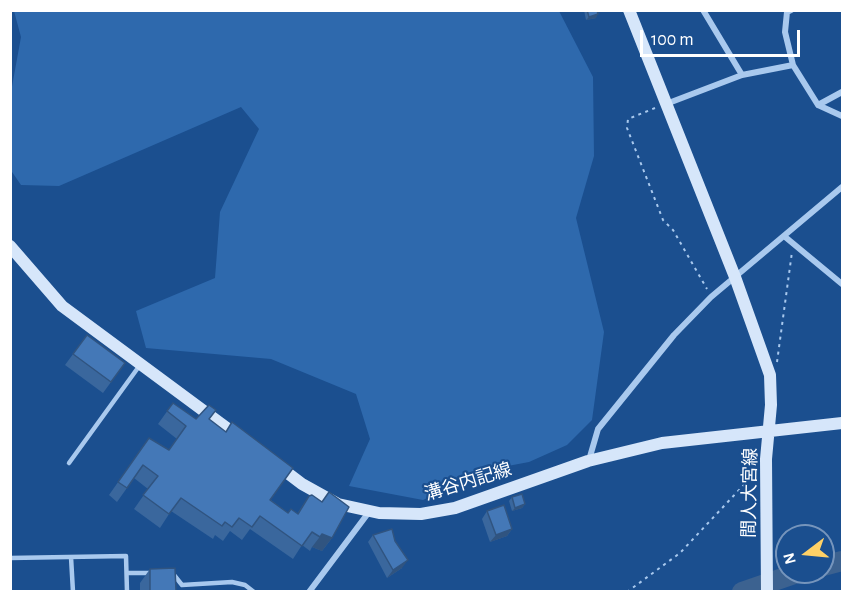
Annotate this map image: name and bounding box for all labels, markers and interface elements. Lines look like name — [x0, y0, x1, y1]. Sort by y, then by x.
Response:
scale bar — [643, 18, 804, 56]
text: 100 m — [651, 31, 694, 49]
street label: 間人大宮線 — [738, 448, 762, 538]
street label: 溝谷内記線 — [422, 459, 514, 505]
north arrow — [775, 524, 835, 584]
text: N — [780, 551, 799, 566]

